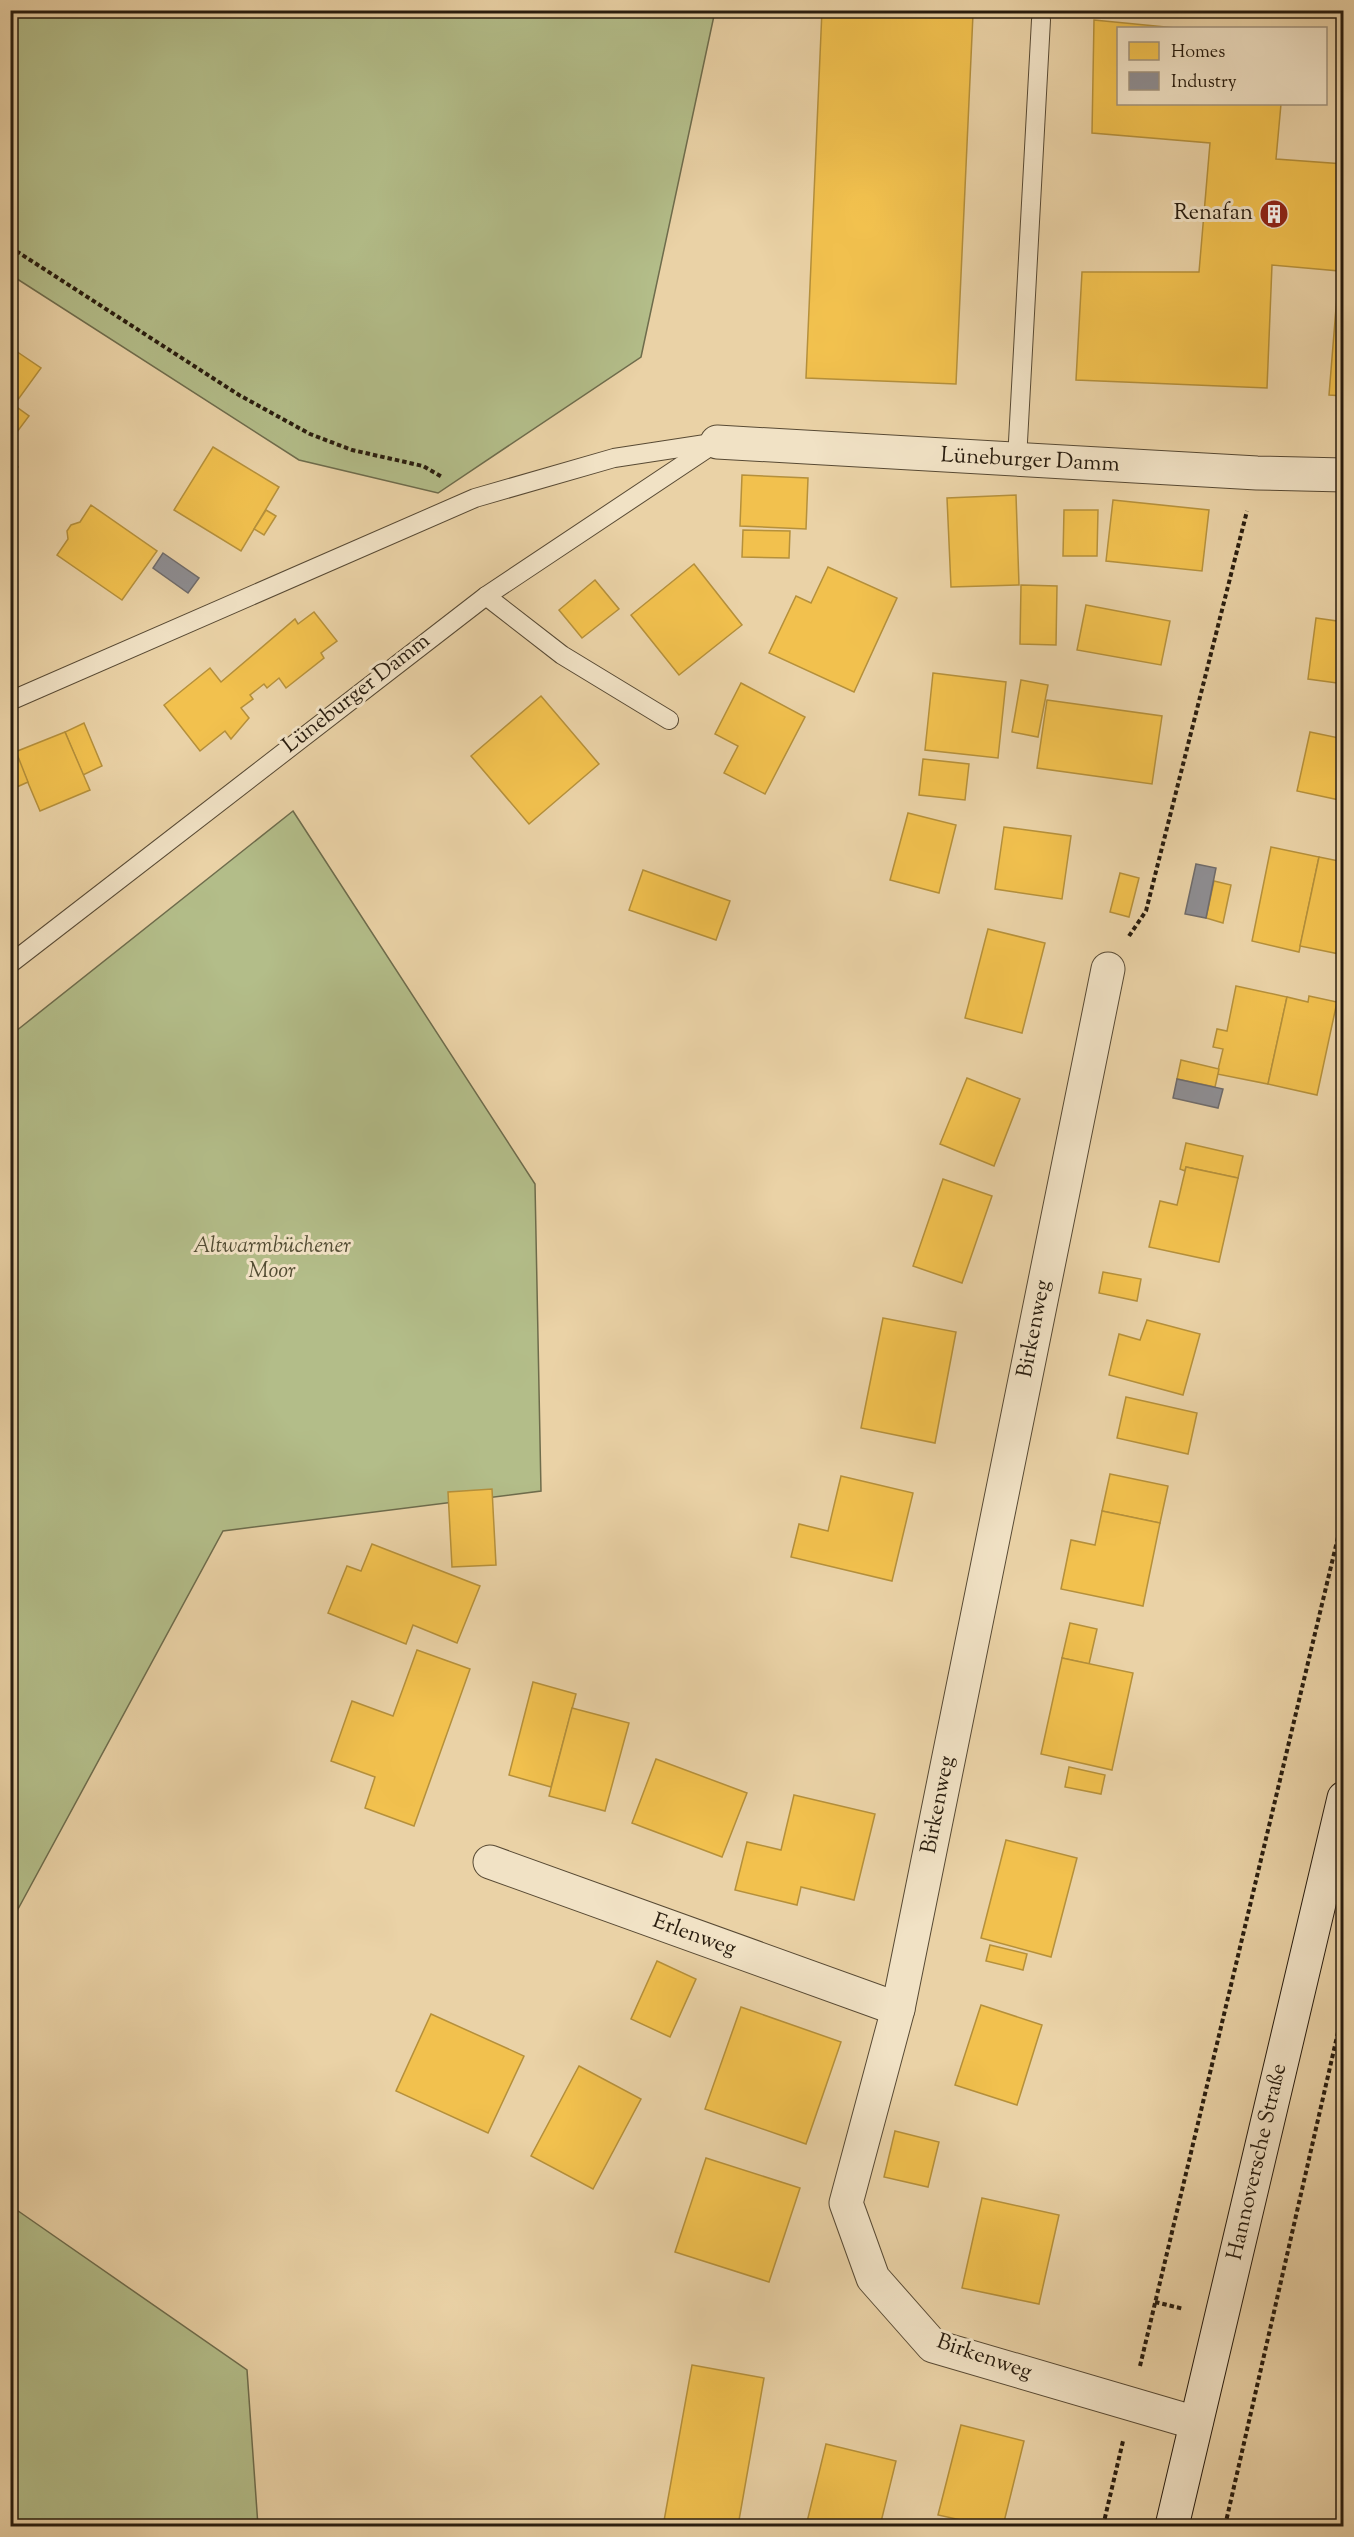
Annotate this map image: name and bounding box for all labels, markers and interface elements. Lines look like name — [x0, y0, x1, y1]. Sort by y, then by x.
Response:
legend — [1117, 27, 1327, 105]
text: Homes — [1171, 40, 1225, 66]
text: Industry — [1171, 70, 1237, 96]
place label: Renafan — [1174, 198, 1253, 230]
building icon: Renafan — [1258, 198, 1290, 230]
street label: Lüneburger Damm — [940, 440, 1120, 482]
street label: Lüneburger Damm — [276, 626, 438, 762]
park label: Altwarmbüchener Moor — [193, 1231, 351, 1288]
street label: Birkenweg — [1010, 1277, 1060, 1381]
street label: Birkenweg — [914, 1753, 964, 1857]
street label: Erlenweg — [648, 1906, 740, 1966]
street label: Hannoversche Straße — [1220, 2060, 1296, 2264]
street label: Birkenweg — [932, 2327, 1036, 2389]

